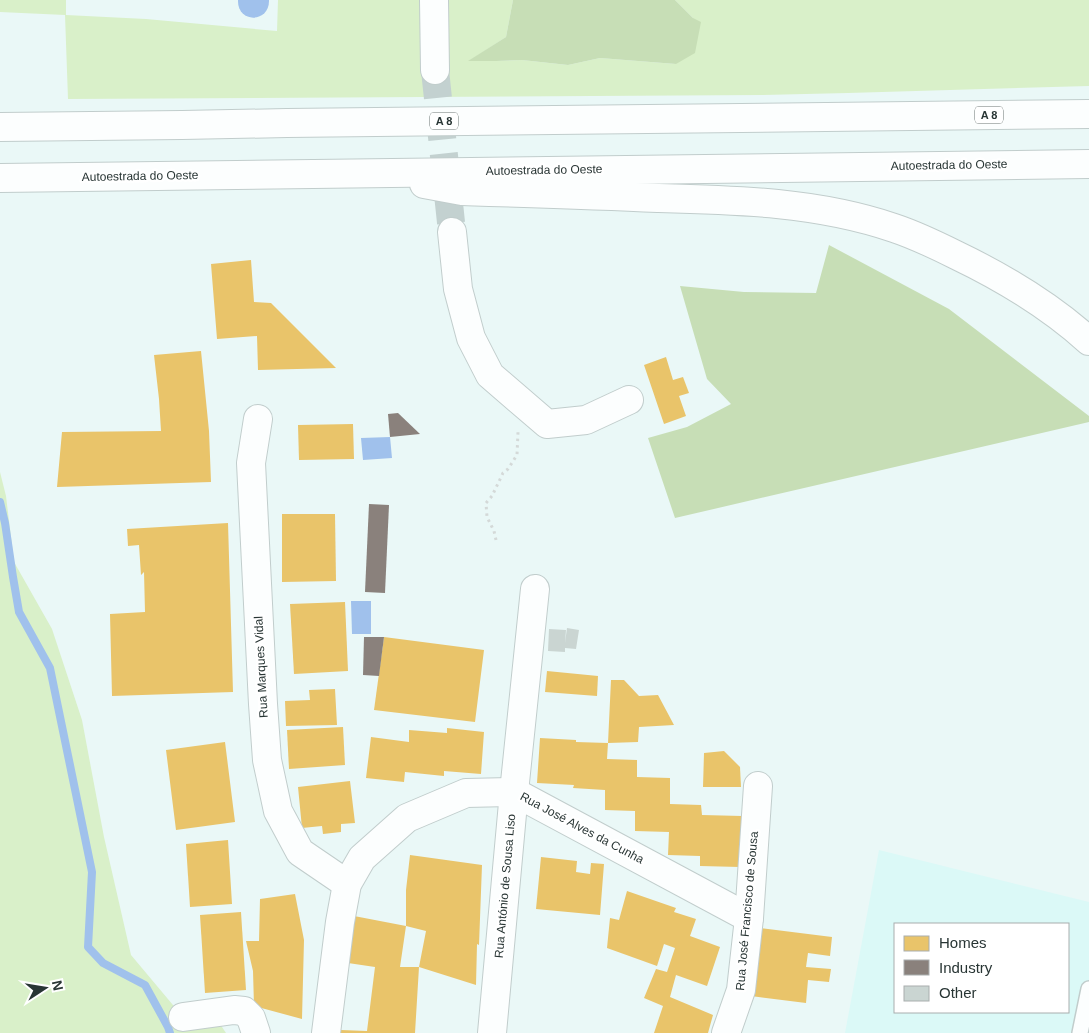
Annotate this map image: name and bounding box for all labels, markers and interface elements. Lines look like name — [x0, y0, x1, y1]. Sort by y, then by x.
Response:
road number: A 8 — [975, 106, 1003, 124]
road number: A 8 — [430, 112, 458, 130]
street label: Autoestrada do Oeste — [891, 157, 1008, 173]
street label: Autoestrada do Oeste — [486, 162, 603, 178]
street label: Autoestrada do Oeste — [82, 168, 199, 184]
street label: Rua Marques Vidal — [251, 616, 271, 718]
street label: Rua José Alves da Cunha — [518, 789, 647, 867]
street label: Rua António de Sousa Liso — [492, 813, 518, 959]
street label: Rua José Francisco de Sousa — [733, 830, 761, 991]
legend — [894, 923, 1069, 1013]
text: Homes — [939, 934, 987, 951]
text: Industry — [939, 959, 993, 976]
north arrow — [20, 963, 70, 1013]
text: N — [49, 979, 67, 992]
text: Other — [939, 984, 977, 1001]

